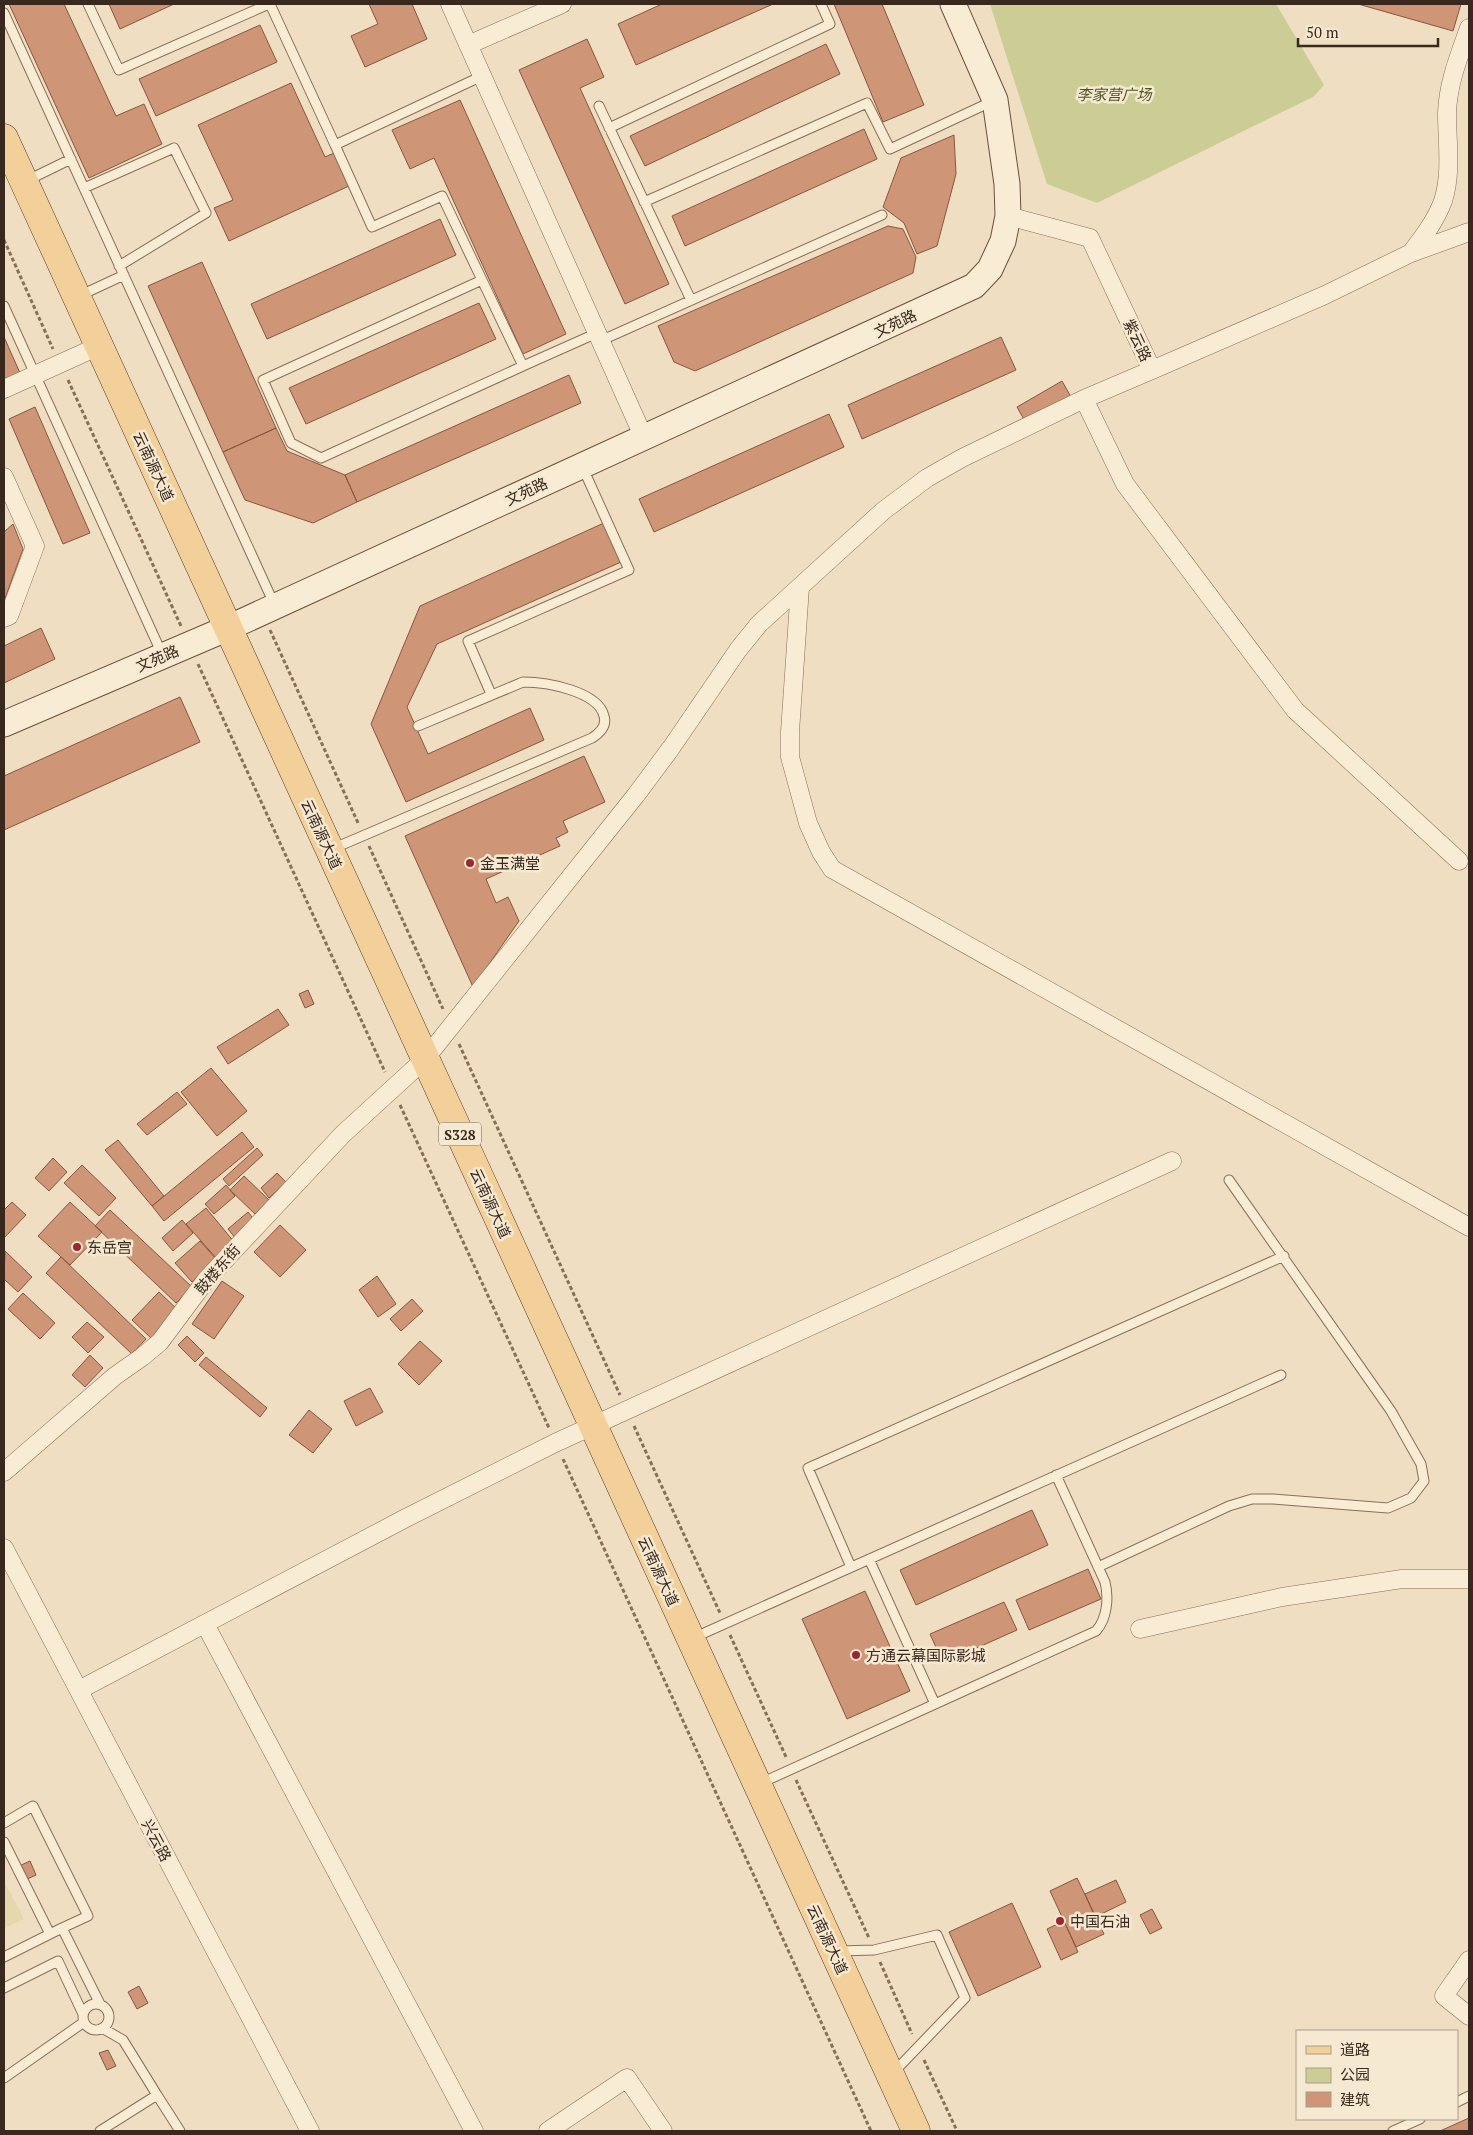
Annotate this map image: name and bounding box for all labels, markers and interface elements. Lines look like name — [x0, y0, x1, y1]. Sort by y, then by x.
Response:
scale bar — [1298, 15, 1438, 47]
text: 50 m — [1306, 22, 1339, 42]
park label: 李家营广场 — [1076, 84, 1153, 104]
street label: 文苑路 — [870, 304, 920, 342]
street label: 紫云路 — [1119, 315, 1157, 365]
street label: 云南源大道 — [129, 428, 179, 504]
street label: 文苑路 — [501, 472, 551, 510]
street label: 文苑路 — [132, 640, 182, 676]
street label: 云南源大道 — [297, 796, 347, 872]
place label: 金玉满堂 — [480, 853, 540, 873]
marker: 金玉满堂 — [464, 857, 476, 869]
road number: S328 — [439, 1122, 481, 1146]
street label: 云南源大道 — [466, 1165, 516, 1241]
place label: 东岳宫 — [87, 1237, 132, 1257]
street label: 鼓楼东街 — [190, 1240, 244, 1298]
marker: 东岳宫 — [71, 1241, 83, 1253]
street label: 云南源大道 — [634, 1533, 684, 1609]
place label: 方通云幕国际影城 — [866, 1645, 986, 1665]
marker: 方通云幕国际影城 — [850, 1649, 862, 1661]
street label: 兴云路 — [138, 1815, 176, 1865]
street label: 云南源大道 — [803, 1901, 853, 1977]
place label: 中国石油 — [1070, 1911, 1130, 1931]
marker: 中国石油 — [1054, 1915, 1066, 1927]
legend — [1296, 2030, 1458, 2120]
text: 道路 — [1340, 2039, 1370, 2059]
text: 公园 — [1340, 2064, 1370, 2084]
text: 建筑 — [1340, 2089, 1370, 2109]

